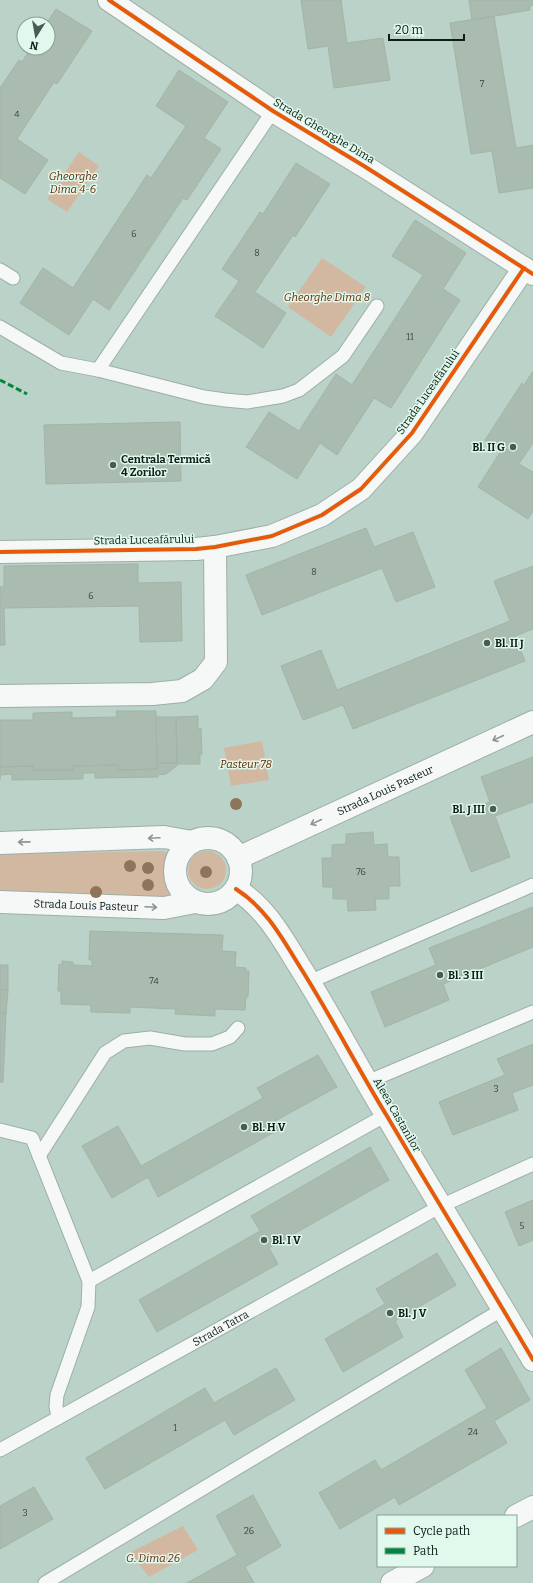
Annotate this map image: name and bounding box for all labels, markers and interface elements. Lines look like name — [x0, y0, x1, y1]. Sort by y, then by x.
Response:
north arrow — [16, 16, 56, 56]
scale bar — [389, 16, 464, 42]
text: 20 m — [395, 23, 424, 37]
text: N — [28, 38, 40, 53]
house number: 7 — [480, 79, 485, 89]
street label: Strada Gheorghe Dima — [271, 96, 377, 166]
house number: 4 — [14, 109, 20, 119]
park label: Gheorghe Dima 4-6 — [49, 170, 98, 196]
house number: 6 — [131, 229, 137, 239]
house number: 8 — [254, 248, 260, 258]
park label: Gheorghe Dima 8 — [284, 291, 371, 304]
house number: 11 — [406, 332, 414, 342]
street label: Strada Luceafărului — [394, 347, 463, 437]
place label: Bl. II G — [472, 441, 505, 454]
marker: Bl. II G — [508, 442, 518, 452]
place label: Centrala Termică 4 Zorilor — [121, 453, 212, 479]
marker: Centrala Termică 4 Zorilor — [108, 460, 118, 470]
street label: Strada Luceafărului — [94, 533, 195, 547]
house number: 8 — [311, 567, 317, 577]
house number: 6 — [88, 591, 94, 601]
place label: Bl. II J — [495, 637, 524, 650]
marker: Bl. II J — [482, 638, 492, 648]
one-way arrow — [492, 735, 504, 743]
park label: Pasteur 78 — [220, 758, 273, 771]
street label: Strada Louis Pasteur — [335, 762, 435, 818]
place label: Bl. J III — [452, 803, 485, 816]
marker: Bl. J III — [488, 804, 498, 814]
one-way arrow — [310, 819, 322, 826]
one-way arrow — [148, 834, 161, 842]
one-way arrow — [18, 839, 31, 846]
house number: 76 — [356, 867, 366, 877]
street label: Strada Louis Pasteur — [33, 897, 139, 914]
one-way arrow — [144, 904, 157, 911]
place label: Bl. 3 III — [448, 969, 483, 982]
marker: Bl. 3 III — [435, 970, 445, 980]
house number: 74 — [149, 976, 160, 986]
street label: Aleea Castanilor — [370, 1076, 424, 1155]
house number: 3 — [493, 1084, 499, 1094]
place label: Bl. H V — [252, 1121, 286, 1134]
marker: Bl. H V — [239, 1122, 249, 1132]
house number: 5 — [520, 1221, 525, 1231]
place label: Bl. I V — [272, 1234, 301, 1247]
marker: Bl. I V — [259, 1235, 269, 1245]
street label: Strada Tatra — [190, 1307, 251, 1349]
place label: Bl. J V — [398, 1307, 427, 1320]
marker: Bl. J V — [385, 1308, 395, 1318]
house number: 1 — [173, 1423, 177, 1433]
house number: 24 — [468, 1427, 479, 1437]
house number: 3 — [22, 1508, 28, 1518]
legend — [377, 1515, 517, 1567]
text: Cycle path — [413, 1524, 471, 1538]
house number: 26 — [244, 1526, 254, 1536]
text: Path — [413, 1544, 439, 1558]
park label: G. Dima 26 — [126, 1552, 181, 1565]

